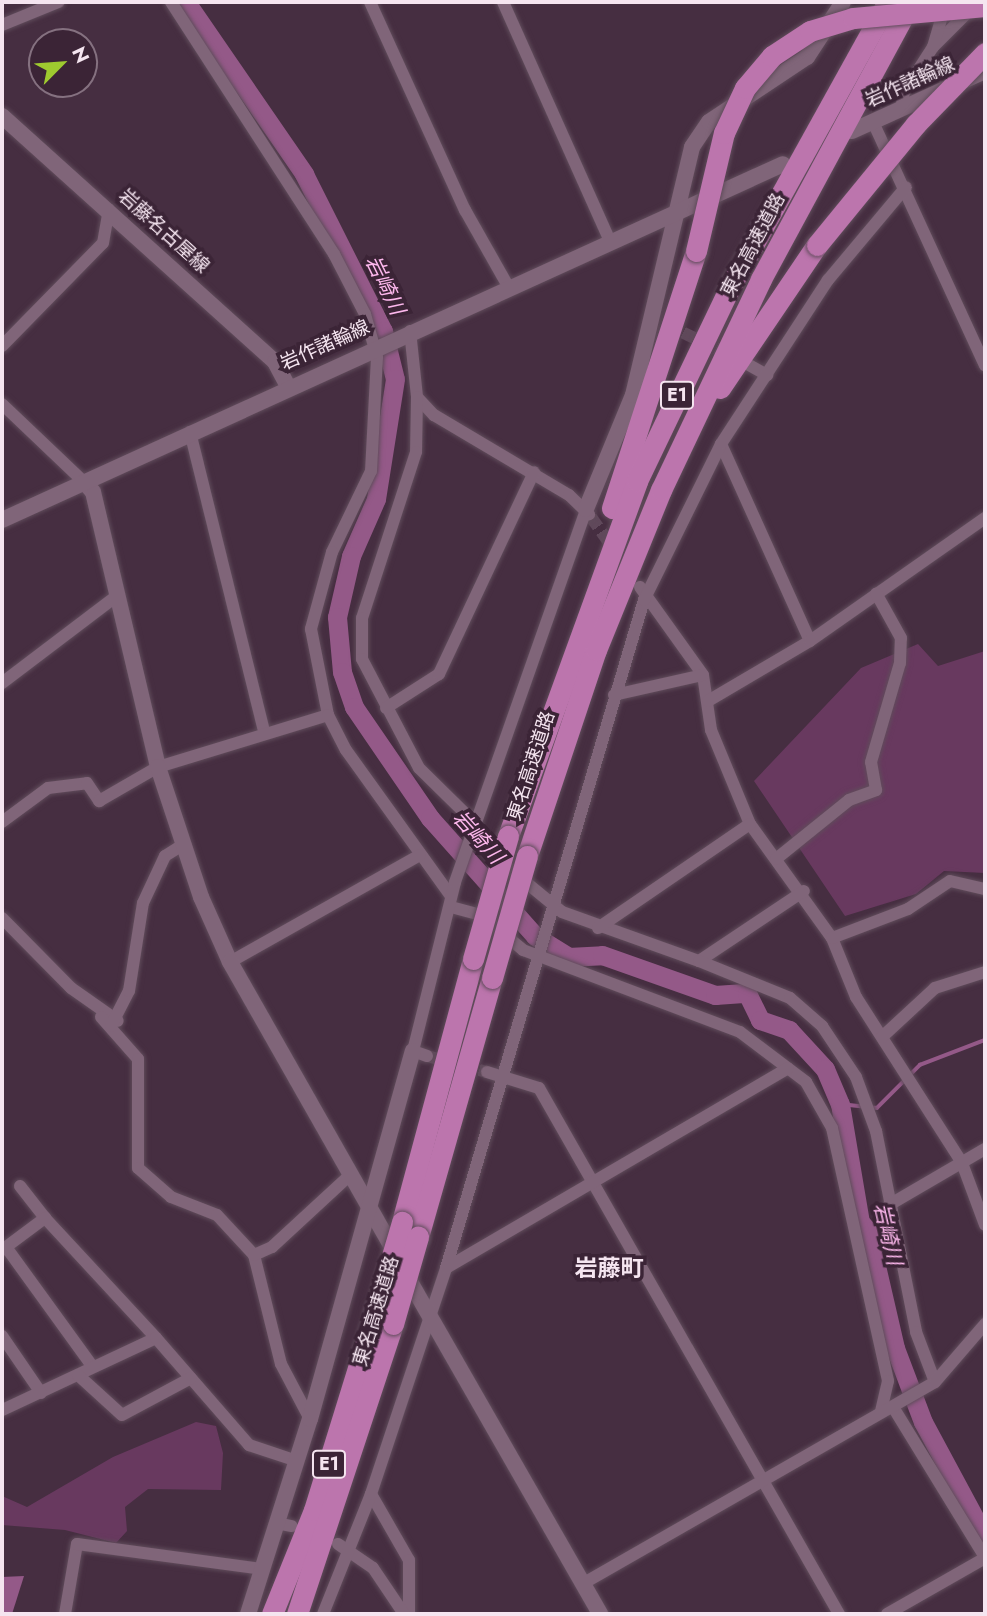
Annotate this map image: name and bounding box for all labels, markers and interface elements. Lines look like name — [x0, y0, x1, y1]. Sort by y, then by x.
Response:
north arrow — [28, 28, 98, 98]
text: N — [65, 42, 96, 67]
street label: 岩作諸輪線 — [862, 52, 958, 112]
street label: 岩藤名古屋線 — [114, 184, 214, 278]
street label: 東名高速道路 — [716, 189, 790, 301]
water label: 岩崎川 — [360, 251, 410, 319]
street label: 岩作諸輪線 — [277, 315, 373, 375]
road number: E1 — [660, 380, 694, 410]
street label: 東名高速道路 — [503, 708, 559, 824]
water label: 岩崎川 — [448, 805, 508, 869]
water label: 岩崎川 — [869, 1200, 907, 1268]
street label: 東名高速道路 — [348, 1253, 404, 1369]
district label: 岩藤町 — [575, 1254, 643, 1282]
road number: E1 — [312, 1450, 346, 1478]

